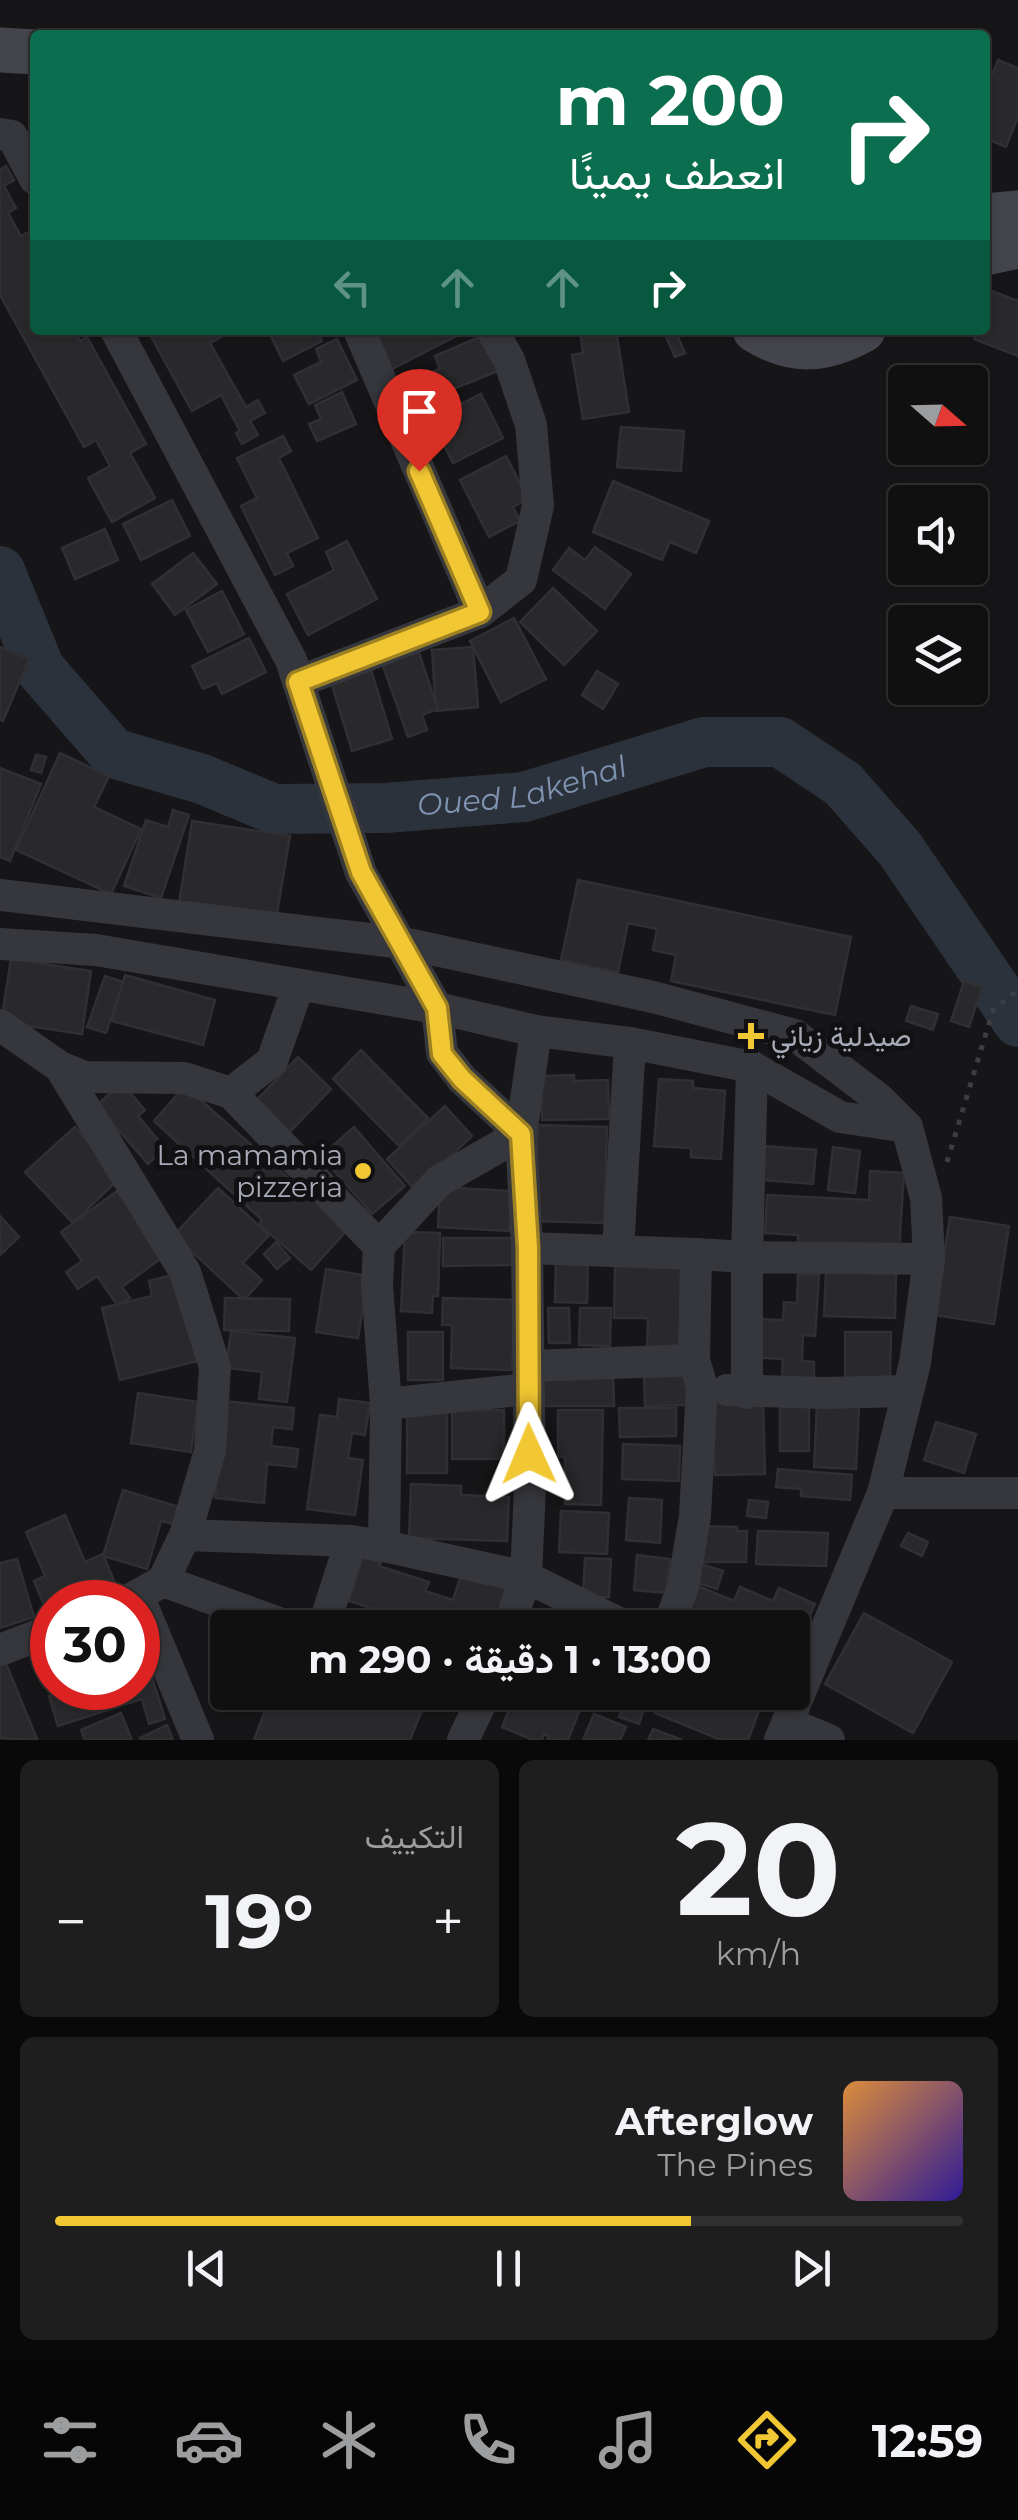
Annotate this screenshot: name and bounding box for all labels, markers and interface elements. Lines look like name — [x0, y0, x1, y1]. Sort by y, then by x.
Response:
text: 200 m — [555, 57, 785, 143]
icon: right — [820, 70, 950, 200]
text: انعطف يمينًا — [569, 145, 785, 200]
icon: left — [325, 260, 380, 315]
icon: ahead — [430, 260, 485, 315]
icon: ahead — [535, 260, 590, 315]
icon: right — [640, 260, 695, 315]
north arrow — [888, 365, 988, 465]
map controls — [888, 365, 988, 705]
pin — [377, 369, 462, 472]
icon: arrive — [392, 384, 447, 439]
button: sound — [888, 485, 988, 585]
button: layers — [888, 605, 988, 705]
water label: Oued Lakehal — [416, 748, 631, 823]
place label: صيدلية زياني — [771, 1019, 911, 1059]
marker: صيدلية زياني — [740, 1025, 762, 1047]
place label: La mamamia pizzeria — [156, 1138, 343, 1204]
marker: La mamamia pizzeria — [352, 1160, 374, 1182]
position arrow — [477, 1402, 581, 1506]
speed limit sign: 30 — [30, 1580, 160, 1710]
text: 13:00 · 1 دقيقة · 290 m — [308, 1636, 712, 1683]
text: 20 — [676, 1789, 841, 1948]
text: التكييف — [365, 1817, 464, 1856]
text: 19° — [205, 1875, 314, 1967]
text: − — [55, 1888, 87, 1955]
text: + — [432, 1888, 464, 1955]
text: km/h — [716, 1934, 801, 1973]
text: Afterglow — [615, 2098, 813, 2145]
text: The Pines — [657, 2145, 813, 2184]
icon: previous — [179, 2241, 234, 2296]
icon: pause — [481, 2241, 536, 2296]
icon: next — [784, 2241, 839, 2296]
icon: filters — [35, 2405, 105, 2475]
icon: car — [174, 2405, 244, 2475]
icon: climate — [314, 2405, 384, 2475]
icon: phone — [453, 2405, 523, 2475]
icon: music — [593, 2405, 663, 2475]
icon: directions — [732, 2405, 802, 2475]
text: 12:59 — [872, 2413, 983, 2468]

